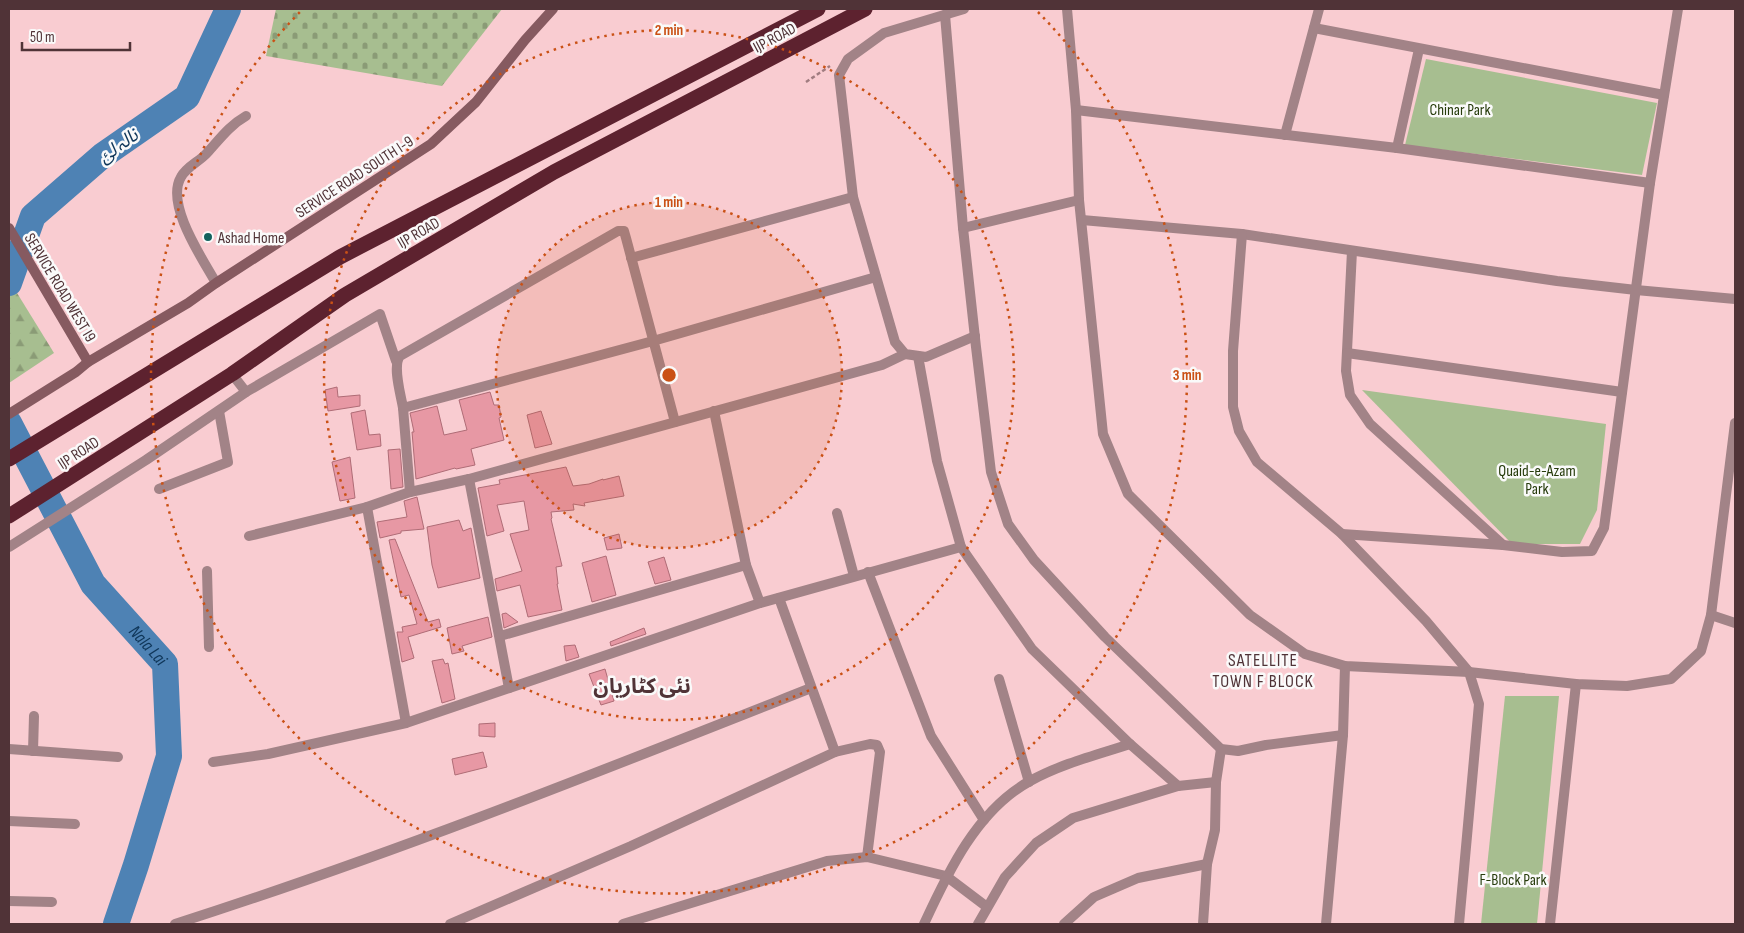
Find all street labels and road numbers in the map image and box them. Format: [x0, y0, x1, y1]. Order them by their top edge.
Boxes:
street label: IJP ROAD [750, 19, 799, 57]
street label: SERVICE ROAD SOUTH I-9 [292, 132, 417, 222]
street label: IJP ROAD [394, 214, 443, 253]
street label: SERVICE ROAD WEST I9 [20, 230, 100, 346]
street label: IJP ROAD [55, 433, 103, 474]

